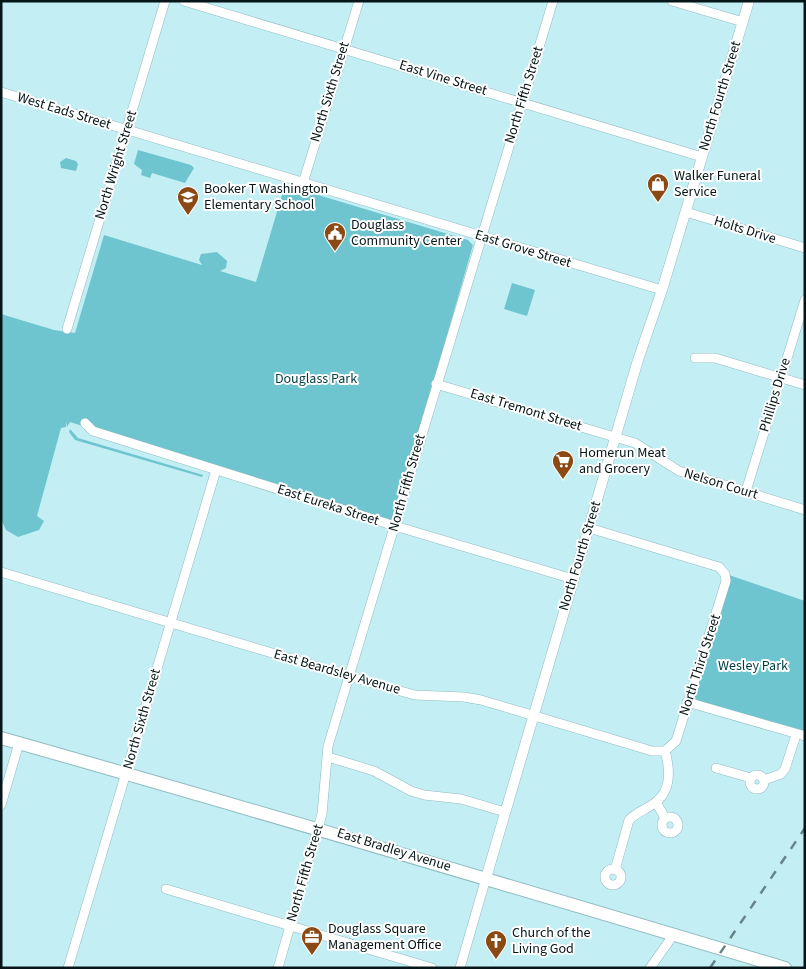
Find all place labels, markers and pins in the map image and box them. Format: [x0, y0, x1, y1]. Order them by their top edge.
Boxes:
place label: Walker Funeral Service [674, 166, 761, 202]
shop icon: Walker Funeral Service [646, 172, 670, 203]
place label: Booker T Washington Elementary School [204, 179, 328, 215]
school or university icon: Booker T Washington Elementary School [176, 185, 200, 216]
place label: Douglass Community Center [351, 215, 462, 251]
public building icon: Douglass Community Center [323, 221, 347, 252]
place label: Homerun Meat and Grocery [579, 443, 666, 479]
supermarket icon: Homerun Meat and Grocery [551, 449, 575, 480]
place label: Douglass Square Management Office [328, 919, 441, 955]
place label: Church of the Living God [512, 923, 591, 959]
office icon: Douglass Square Management Office [300, 925, 324, 956]
church icon: Church of the Living God [484, 929, 508, 960]

